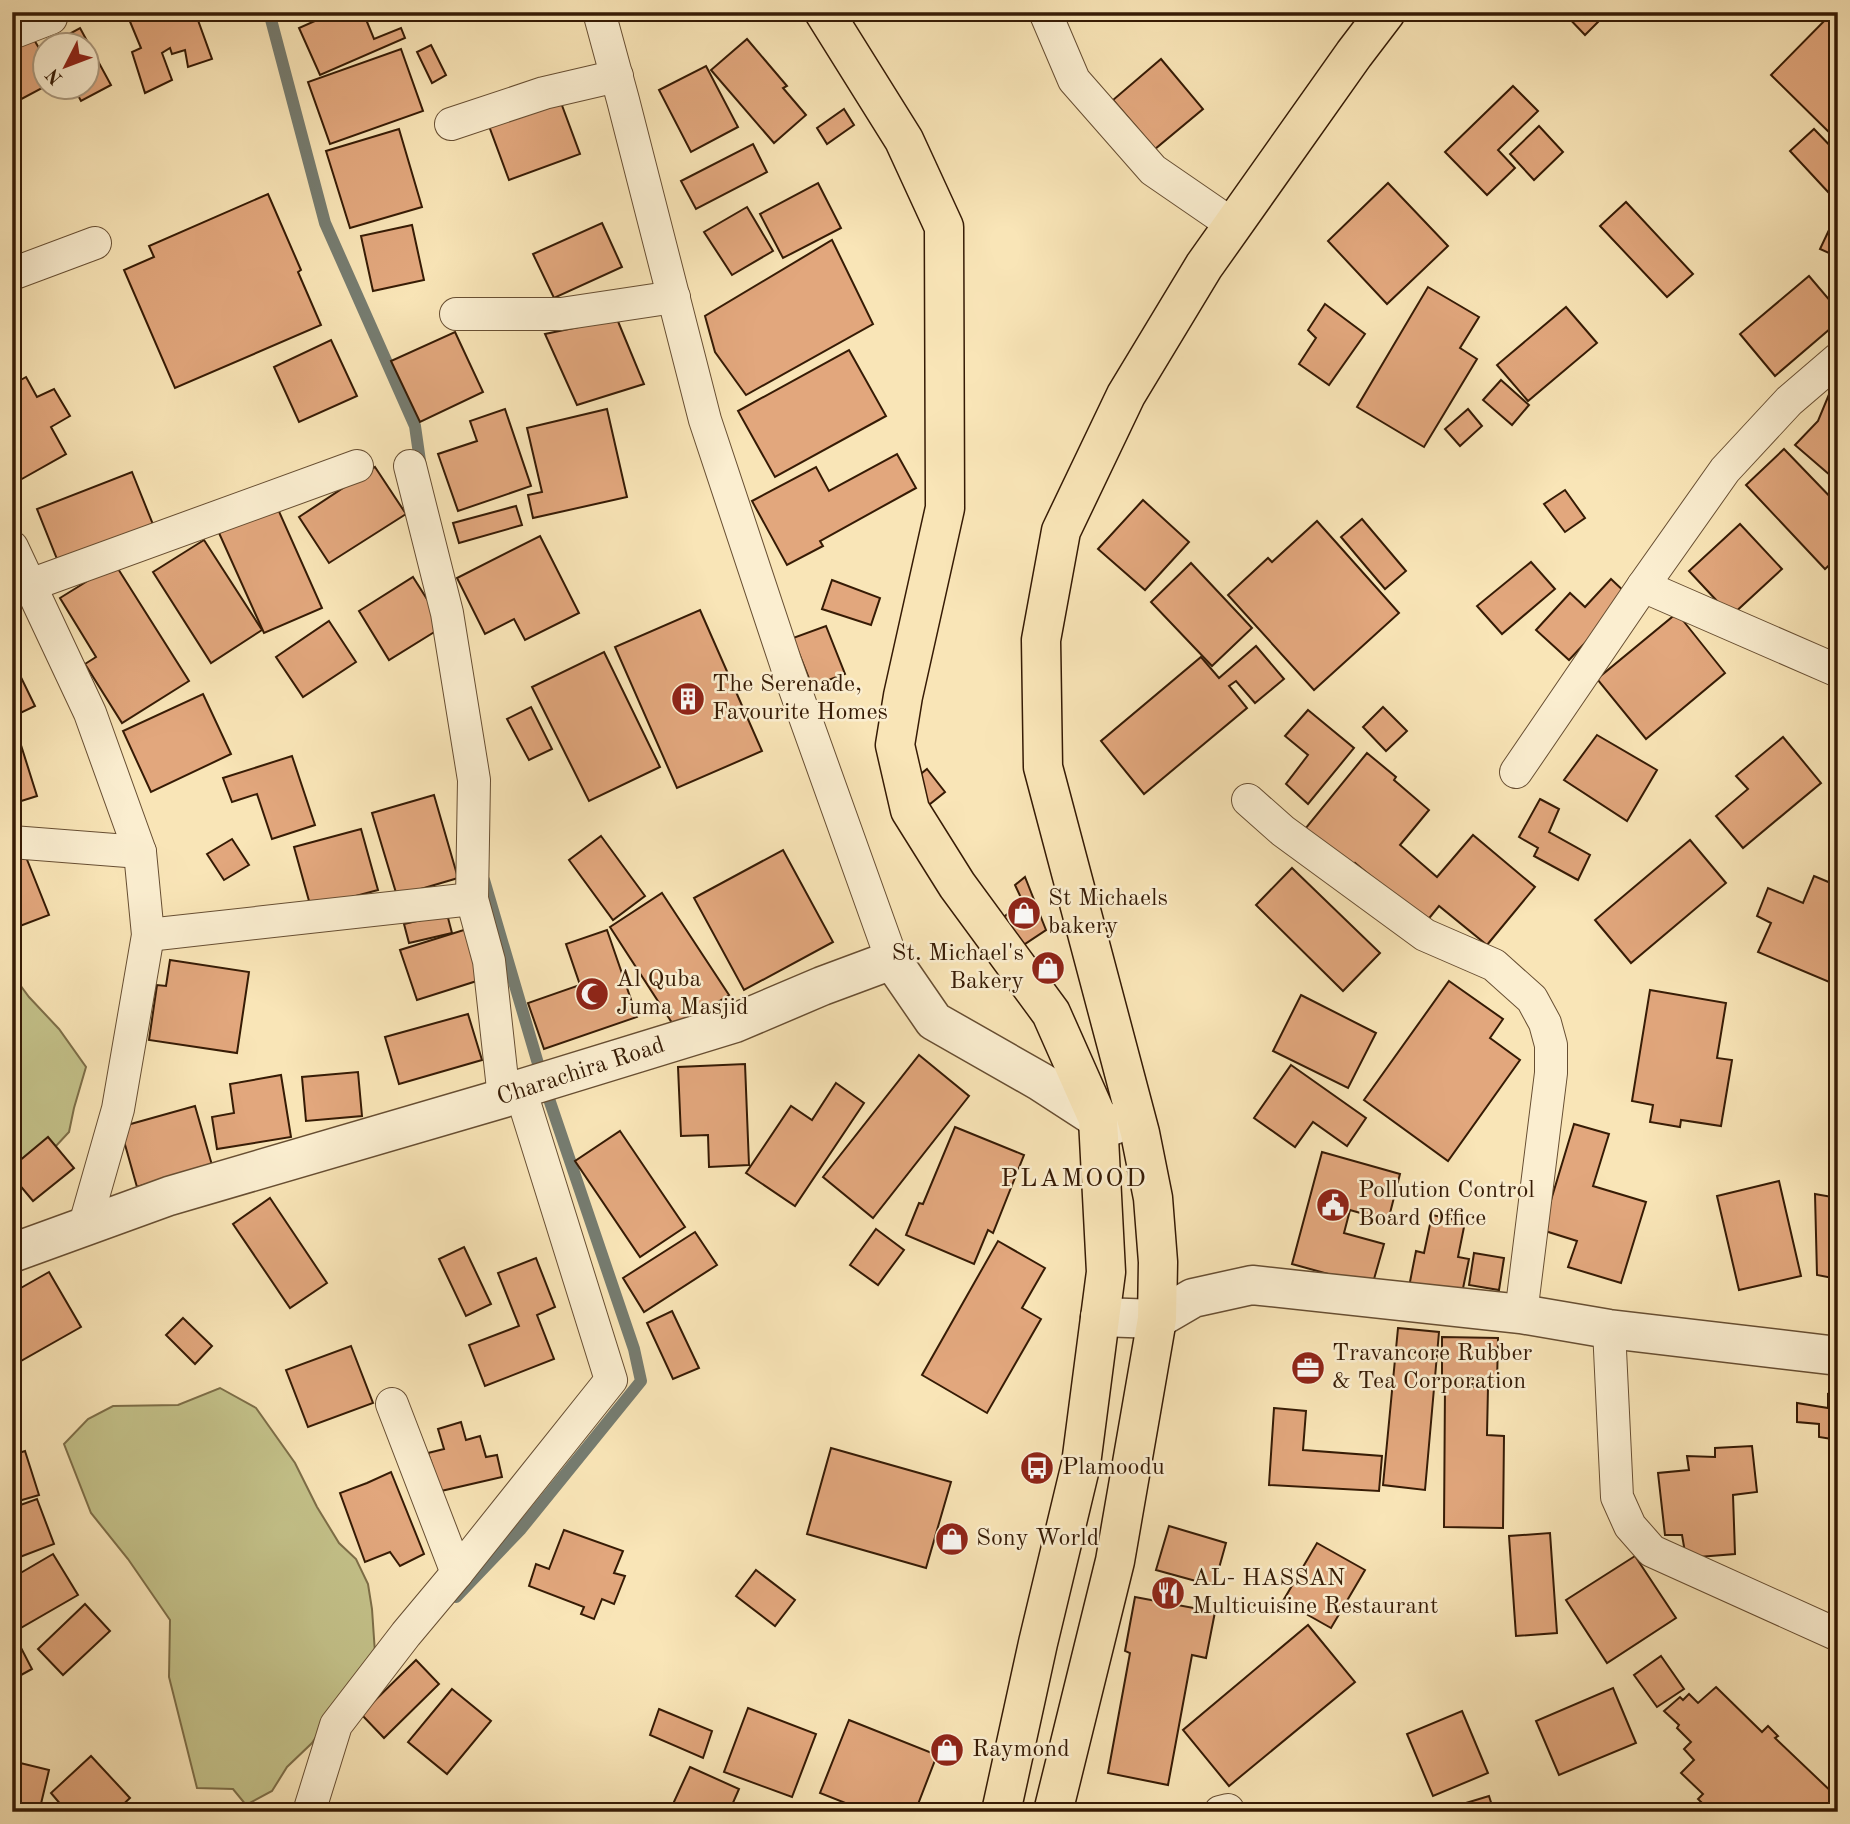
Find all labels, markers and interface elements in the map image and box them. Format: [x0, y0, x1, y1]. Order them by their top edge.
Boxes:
north arrow [32, 32, 102, 102]
text: N [43, 64, 67, 87]
place label: The Serenade, Favourite Homes [712, 673, 888, 725]
building icon: The Serenade, Favourite Homes [669, 680, 707, 718]
place label: St Michaels bakery [1048, 887, 1168, 939]
shop icon: St Michaels bakery [1005, 894, 1043, 932]
place label: St. Michael's Bakery [892, 942, 1024, 994]
shop icon: St. Michael's Bakery [1029, 949, 1067, 987]
place label: Al Quba Juma Masjid [616, 968, 748, 1020]
mosque icon: Al Quba Juma Masjid [573, 975, 611, 1013]
street label: Charachira Road [494, 1034, 668, 1110]
district label: PLAMOOD [1000, 1166, 1148, 1192]
place label: Pollution Control Board Office [1358, 1179, 1535, 1231]
public building icon: Pollution Control Board Office [1314, 1186, 1352, 1224]
place label: Travancore Rubber & Tea Corporation [1332, 1342, 1532, 1394]
office icon: Travancore Rubber & Tea Corporation [1289, 1349, 1327, 1387]
bus stop icon: Plamoodu [1018, 1449, 1056, 1487]
place label: Plamoodu [1062, 1456, 1165, 1480]
shop icon: Sony World [933, 1520, 971, 1558]
place label: Sony World [976, 1527, 1099, 1551]
place label: AL- HASSAN Multicuisine Restaurant [1192, 1567, 1438, 1619]
restaurant icon: AL- HASSAN Multicuisine Restaurant [1149, 1574, 1187, 1612]
shop icon: Raymond [928, 1731, 966, 1769]
place label: Raymond [972, 1738, 1070, 1762]

